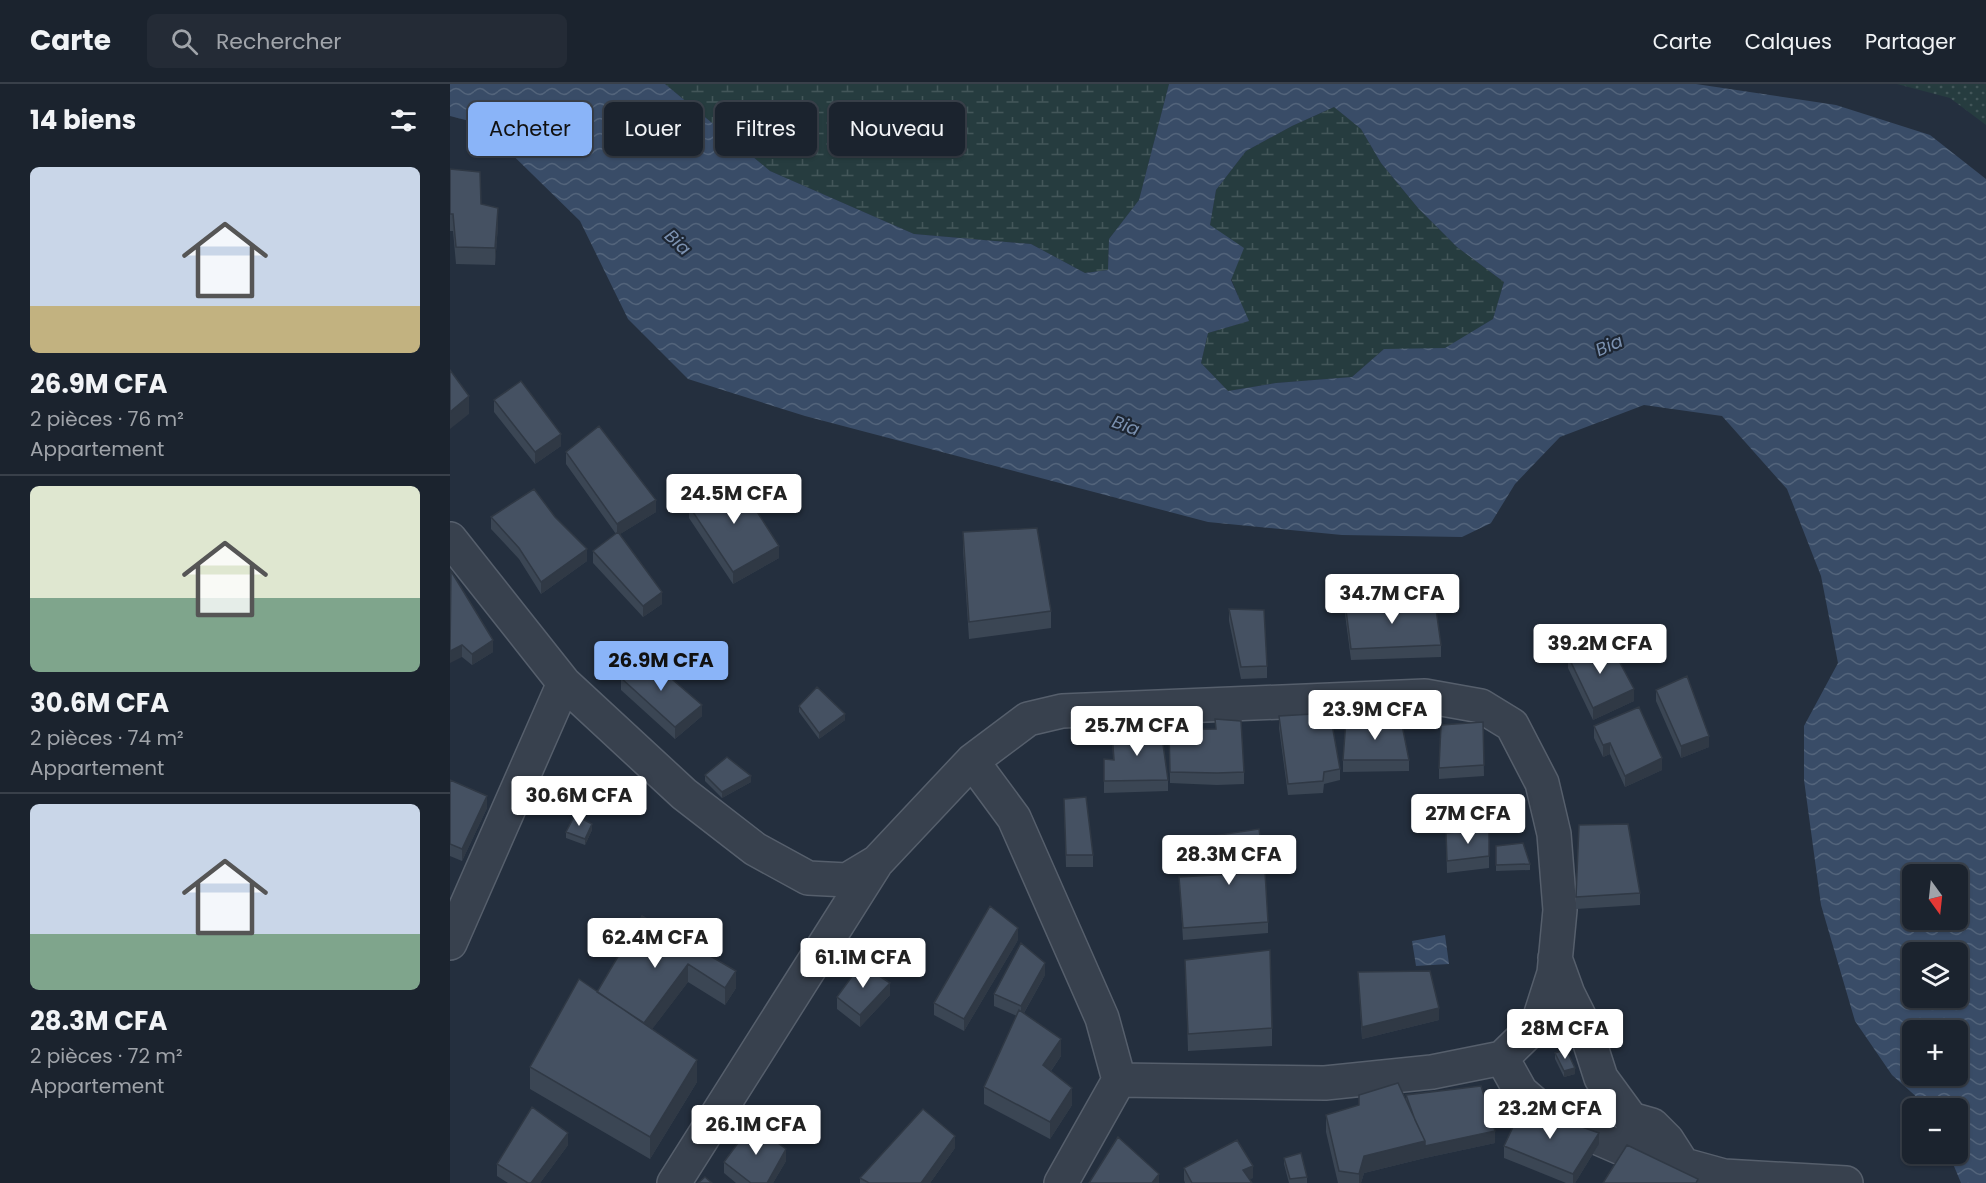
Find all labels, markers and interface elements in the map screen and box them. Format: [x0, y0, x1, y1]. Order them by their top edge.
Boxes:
search box [147, 14, 567, 68]
text: Carte [30, 21, 111, 60]
icon: search [168, 25, 201, 58]
text: Rechercher [216, 26, 342, 57]
text: Carte [1653, 27, 1712, 56]
text: Calques [1745, 27, 1832, 56]
text: Partager [1865, 27, 1956, 56]
text: 14 biens [30, 102, 136, 138]
chip: Acheter [468, 102, 592, 156]
chip: Louer [604, 102, 703, 156]
chip: Filtres [715, 102, 817, 156]
chip: Nouveau [829, 102, 965, 156]
icon: filters [387, 104, 420, 137]
icon: home [171, 206, 279, 314]
water label: Bia [659, 223, 697, 261]
water label: Bia [1591, 328, 1627, 362]
text: 26.9M CFA [30, 366, 167, 402]
text: 2 pièces · 76 m² [30, 405, 184, 433]
water label: Bia [1109, 409, 1143, 441]
text: Appartement [30, 435, 164, 463]
pin: 24.5M CFA [665, 474, 803, 525]
text: 24.5M CFA [680, 479, 788, 507]
icon: home [171, 525, 279, 633]
pin: 34.7M CFA [1323, 574, 1461, 625]
text: 34.7M CFA [1339, 579, 1445, 607]
pin: 39.2M CFA [1531, 624, 1669, 675]
text: 39.2M CFA [1548, 629, 1652, 657]
pin: 26.9M CFA [592, 641, 730, 692]
text: 26.9M CFA [608, 646, 714, 674]
text: 30.6M CFA [30, 685, 169, 721]
pin: 23.9M CFA [1306, 690, 1444, 741]
text: 23.9M CFA [1323, 695, 1427, 723]
pin: 25.7M CFA [1068, 706, 1206, 757]
text: 25.7M CFA [1085, 711, 1189, 739]
text: 2 pièces · 74 m² [30, 724, 184, 752]
text: Appartement [30, 754, 164, 782]
pin: 30.6M CFA [510, 776, 648, 827]
text: 30.6M CFA [525, 781, 633, 809]
pin: 27M CFA [1413, 794, 1523, 845]
text: 27M CFA [1425, 799, 1511, 827]
pin: 28.3M CFA [1160, 835, 1298, 886]
text: 28.3M CFA [1176, 840, 1282, 868]
icon: home [171, 843, 279, 951]
north arrow [1902, 864, 1968, 930]
map controls [1902, 864, 1968, 1164]
pin: 62.4M CFA [586, 918, 724, 969]
text: 62.4M CFA [602, 923, 708, 951]
pin: 61.1M CFA [794, 938, 932, 989]
button: layers [1902, 942, 1968, 1008]
text: 61.1M CFA [815, 943, 911, 971]
text: 28.3M CFA [30, 1003, 167, 1039]
pin: 28M CFA [1510, 1009, 1620, 1060]
text: 28M CFA [1521, 1014, 1609, 1042]
button: + [1902, 1020, 1968, 1086]
text: 2 pièces · 72 m² [30, 1042, 183, 1070]
text: Appartement [30, 1072, 164, 1100]
pin: 23.2M CFA [1481, 1089, 1619, 1140]
text: 23.2M CFA [1498, 1094, 1602, 1122]
button: − [1902, 1098, 1968, 1164]
pin: 26.1M CFA [687, 1105, 825, 1156]
text: 26.1M CFA [706, 1110, 806, 1138]

